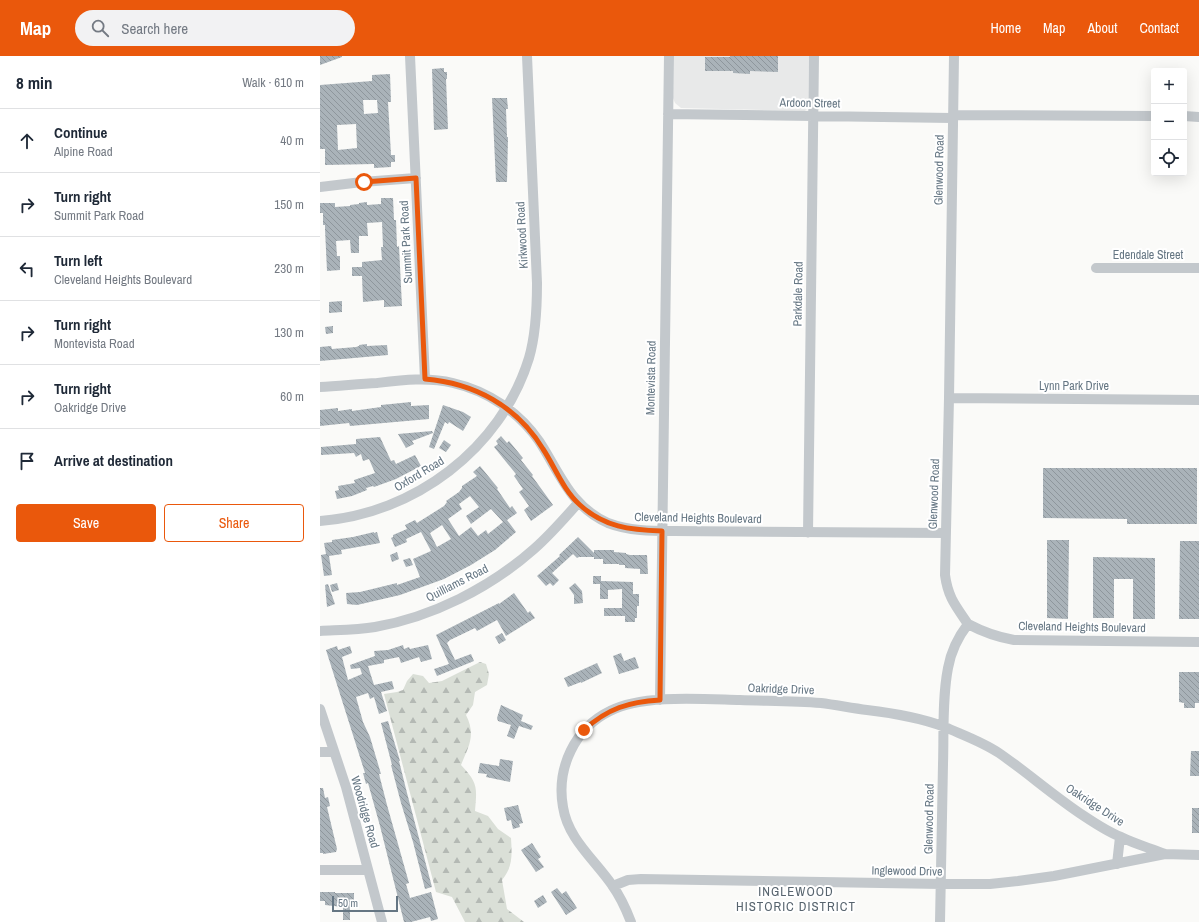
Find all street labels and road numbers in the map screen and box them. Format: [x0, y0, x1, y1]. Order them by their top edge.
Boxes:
street label: Ardoon Street [778, 94, 841, 112]
street label: Glenwood Road [930, 135, 948, 205]
street label: Summit Park Road [396, 200, 416, 284]
street label: Kirkwood Road [512, 201, 532, 269]
street label: Edendale Street [1113, 247, 1184, 263]
street label: Parkdale Road [789, 261, 807, 327]
street label: Montevista Road [642, 341, 660, 415]
street label: Lynn Park Drive [1039, 378, 1109, 394]
street label: Oxford Road [391, 453, 447, 495]
street label: Glenwood Road [925, 458, 943, 530]
street label: Cleveland Heights Boulevard [634, 509, 762, 527]
street label: Quilliams Road [423, 560, 491, 606]
street label: Cleveland Heights Boulevard [1018, 618, 1146, 636]
street label: Oakridge Drive [747, 680, 815, 698]
street label: Woodridge Road [347, 774, 383, 850]
street label: Oakridge Drive [1063, 780, 1127, 830]
street label: Glenwood Road [920, 784, 938, 854]
street label: Inglewood Drive [871, 862, 943, 880]

